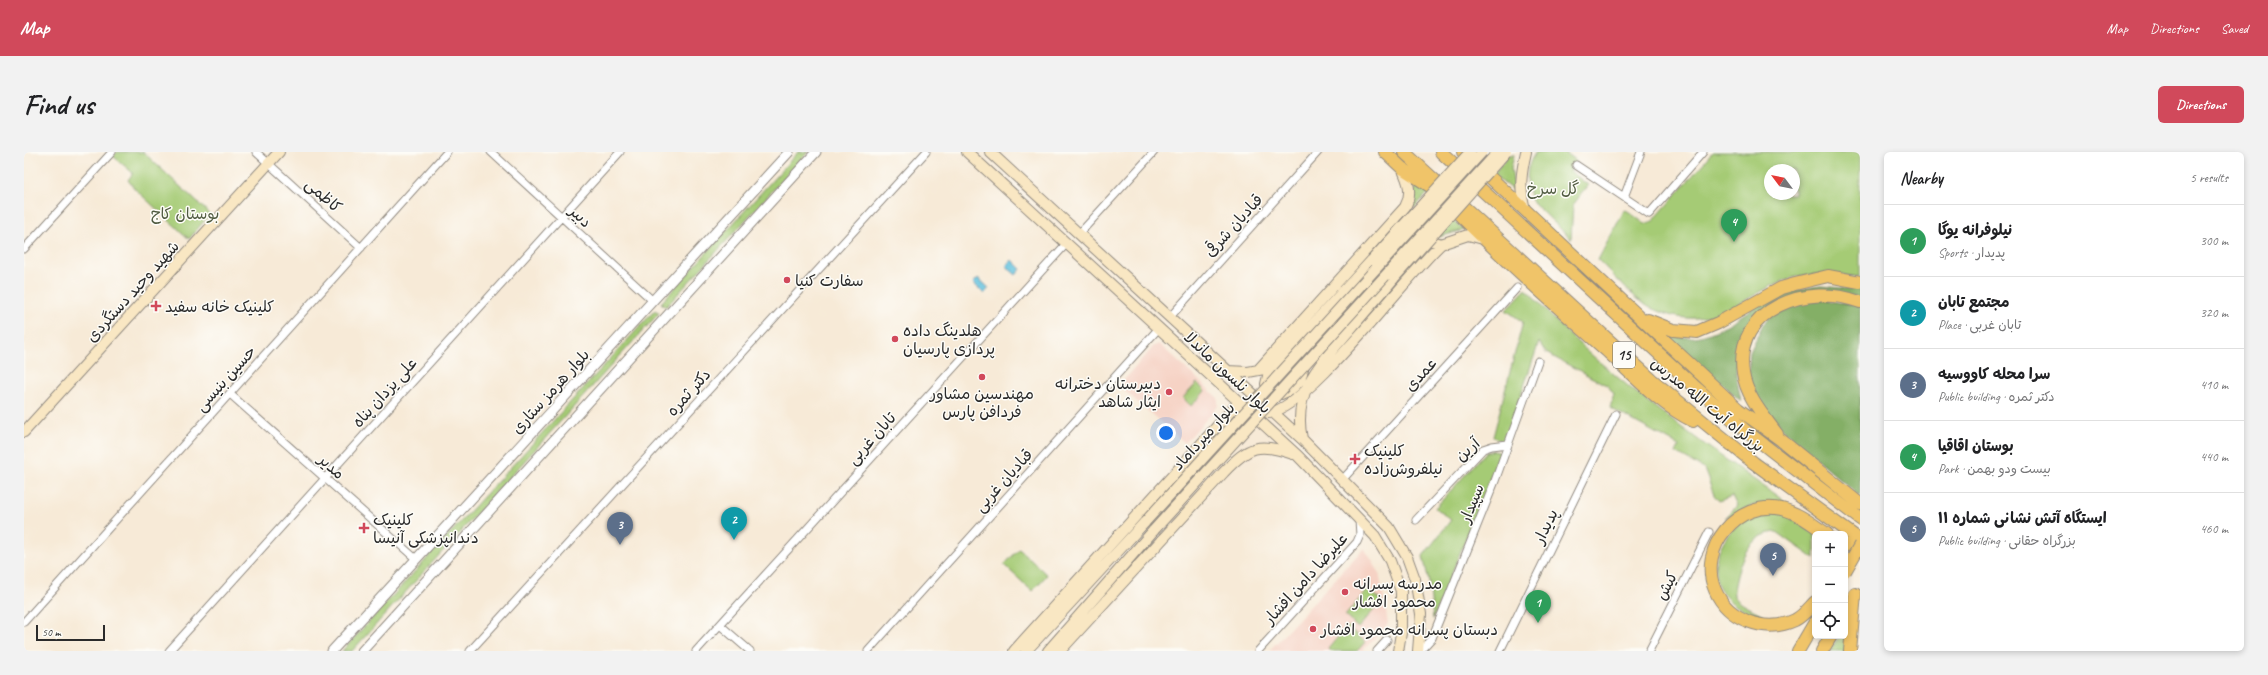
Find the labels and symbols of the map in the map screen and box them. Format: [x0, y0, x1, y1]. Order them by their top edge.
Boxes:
north arrow [1764, 164, 1800, 200]
street label: کاظمی [301, 174, 346, 217]
park label: گل سرخ [1527, 179, 1579, 199]
street label: قبادیان شرقی [1199, 189, 1267, 261]
street label: دبیر [563, 200, 596, 232]
park label: بوستان کاج [151, 204, 219, 224]
pin: 4 [1721, 209, 1747, 242]
street label: شهید وحید دستگردی [82, 237, 184, 347]
place label: سفارت کنیا [795, 271, 864, 291]
marker: سفارت کنیا [782, 275, 792, 285]
place label: کلینیک خانه سفید [165, 297, 275, 317]
marker: کلینیک خانه سفید [150, 300, 162, 312]
place label: هلدینگ داده پردازی پارسیان [903, 321, 995, 359]
street label: بلوار نلسون ماندلا [1180, 327, 1275, 418]
marker: هلدینگ داده پردازی پارسیان [890, 334, 900, 344]
street label: حسین بنیسی [191, 341, 261, 416]
road number: 15 [1613, 342, 1635, 368]
street label: بلوار هرمز ستاری [507, 345, 594, 438]
street label: علی یزدان پناه [348, 353, 422, 432]
street label: بزرگراه آیت الله مدرس [1647, 353, 1768, 457]
street label: عمدی [1400, 354, 1441, 396]
street label: دکتر ثمره [662, 365, 715, 420]
marker: مهندسین مشاور فردافن پارس [977, 372, 987, 382]
place label: دبیرستان دخترانه ایثار شاهد [1055, 374, 1161, 412]
place label: مهندسین مشاور فردافن پارس [928, 384, 1034, 422]
marker: دبیرستان دخترانه ایثار شاهد [1164, 387, 1174, 397]
street label: بلوار میرداماد [1168, 398, 1240, 475]
street label: تابان غربی [843, 408, 901, 469]
your location [1156, 423, 1176, 443]
street label: آرین [1451, 433, 1485, 466]
place label: کلینیک نیلفروش‌زاده [1364, 441, 1443, 479]
street label: قبادیان غربی [970, 445, 1037, 516]
street label: مدیر [312, 448, 349, 484]
marker: کلینیک نیلفروش‌زاده [1349, 453, 1361, 465]
street label: سپیدار [1454, 481, 1489, 528]
street label: پدیدار [1528, 506, 1563, 549]
pin: 2 [721, 507, 747, 540]
place label: کلینیک دندانپزشکی آنیسا [373, 510, 479, 548]
pin: 3 [607, 512, 633, 545]
marker: کلینیک دندانپزشکی آنیسا [358, 522, 370, 534]
street label: علیرضا دامن افشار [1258, 529, 1352, 630]
pin: 5 [1760, 543, 1786, 576]
street label: کیش [1651, 567, 1683, 603]
place label: مدرسه پسرانه محمود افشار [1351, 574, 1442, 612]
marker: مدرسه پسرانه محمود افشار [1340, 587, 1350, 597]
pin: 1 [1525, 590, 1551, 623]
place label: دبستان پسرانه محمود افشار [1319, 620, 1498, 640]
scale bar [36, 623, 105, 642]
marker: دبستان پسرانه محمود افشار [1308, 624, 1318, 634]

